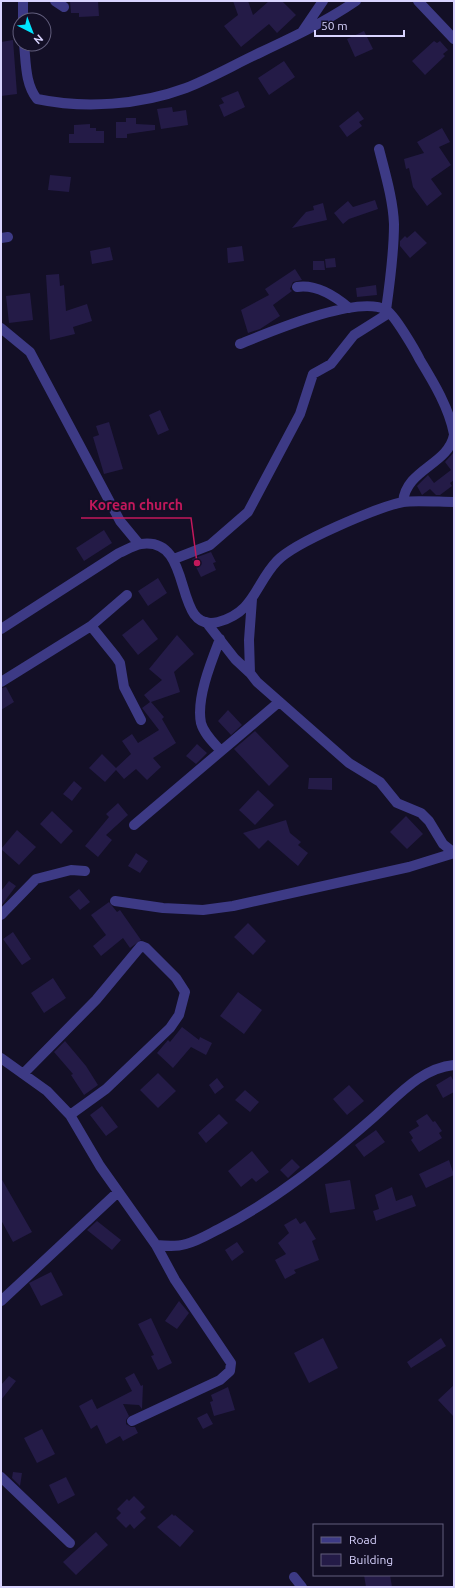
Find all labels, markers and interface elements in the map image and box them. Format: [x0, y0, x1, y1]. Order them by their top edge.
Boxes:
north arrow [12, 12, 52, 52]
scale bar [315, 12, 404, 38]
text: 50 m [321, 19, 348, 32]
text: N [32, 32, 46, 47]
callout: Korean church [81, 492, 191, 518]
text: Korean church [89, 497, 183, 513]
legend [313, 1524, 443, 1576]
text: Road [349, 1533, 377, 1546]
text: Building [349, 1553, 393, 1566]

